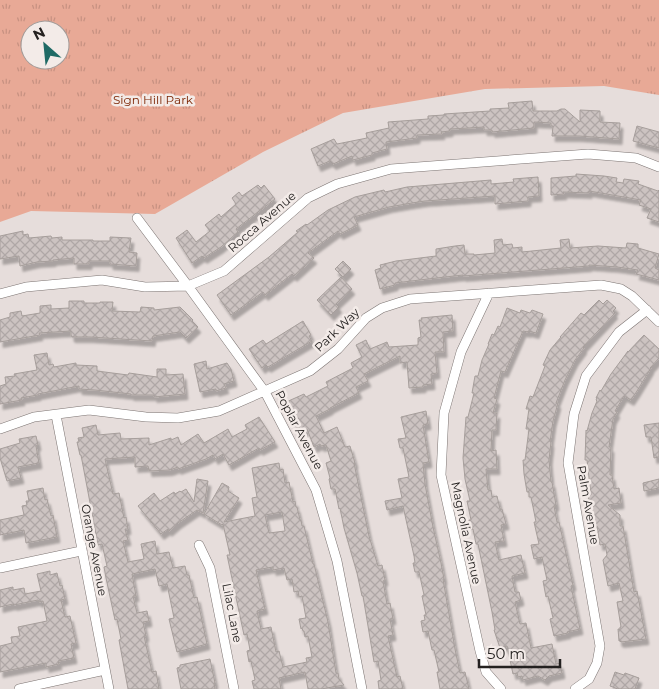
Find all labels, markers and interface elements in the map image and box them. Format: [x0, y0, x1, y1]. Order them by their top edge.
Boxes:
north arrow [20, 20, 70, 70]
text: N [30, 23, 48, 44]
park label: Sign Hill Park [113, 92, 194, 107]
street label: Rocca Avenue [225, 188, 299, 255]
street label: Park Way [311, 304, 363, 355]
street label: Poplar Avenue [272, 388, 327, 472]
street label: Palm Avenue [574, 464, 603, 546]
street label: Magnolia Avenue [448, 480, 485, 586]
street label: Orange Avenue [78, 503, 111, 597]
street label: Lilac Lane [219, 582, 246, 644]
scale bar [479, 636, 560, 668]
text: 50 m [487, 644, 525, 663]

